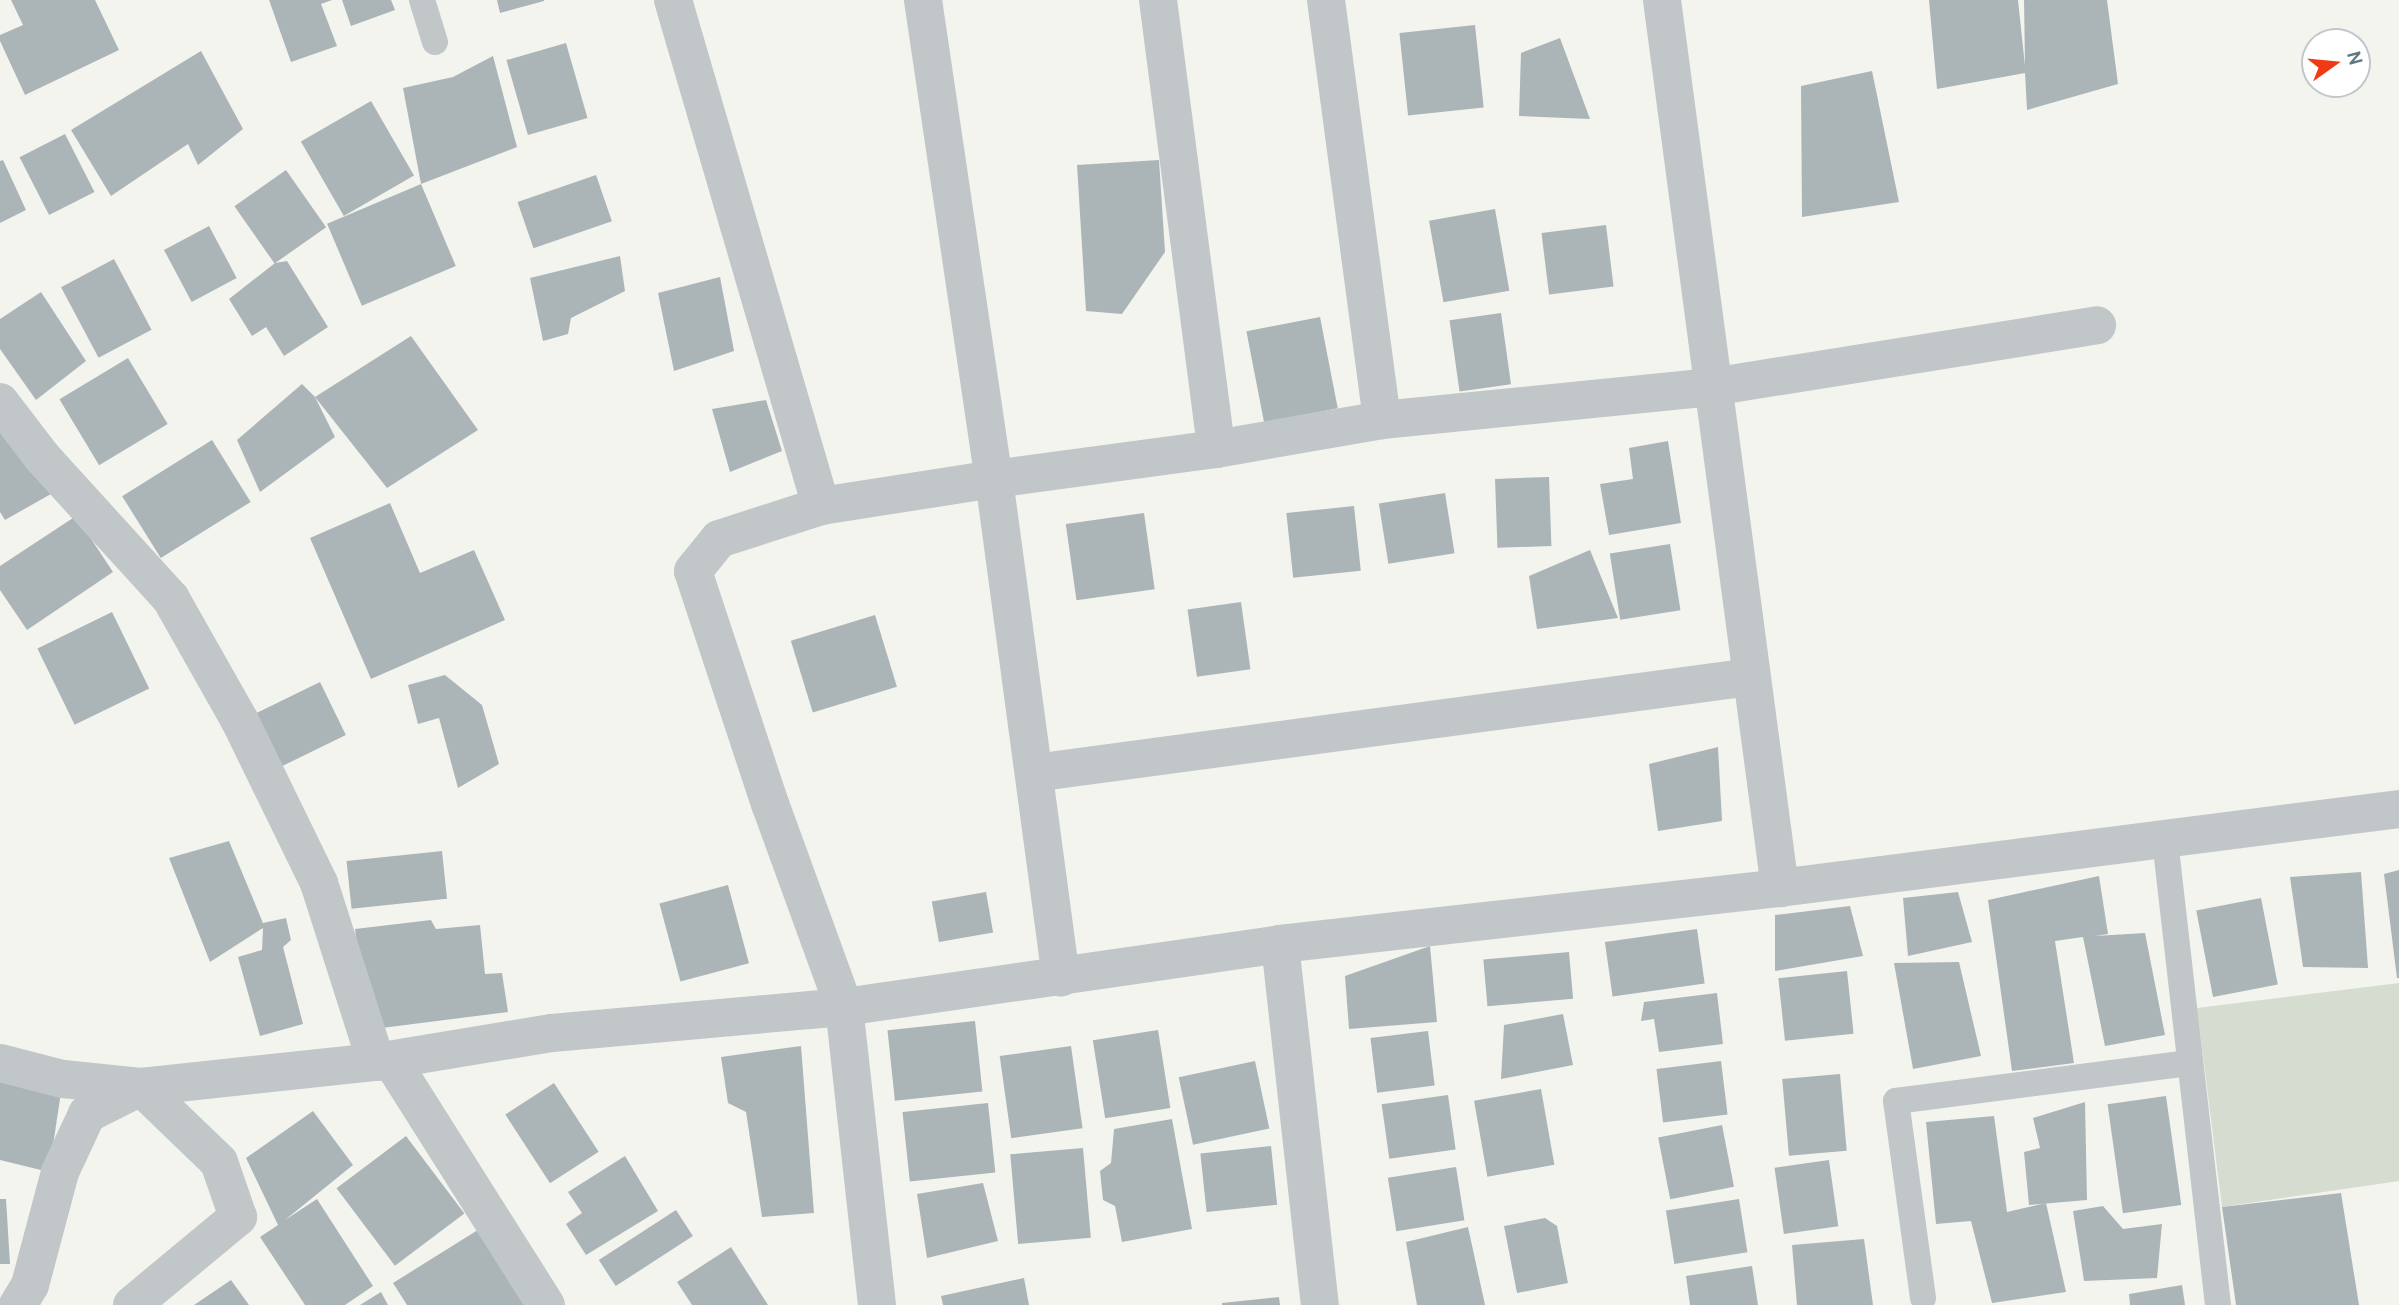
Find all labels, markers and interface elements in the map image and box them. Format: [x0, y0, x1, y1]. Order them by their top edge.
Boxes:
north arrow [2301, 28, 2371, 98]
text: N [2342, 48, 2368, 67]

